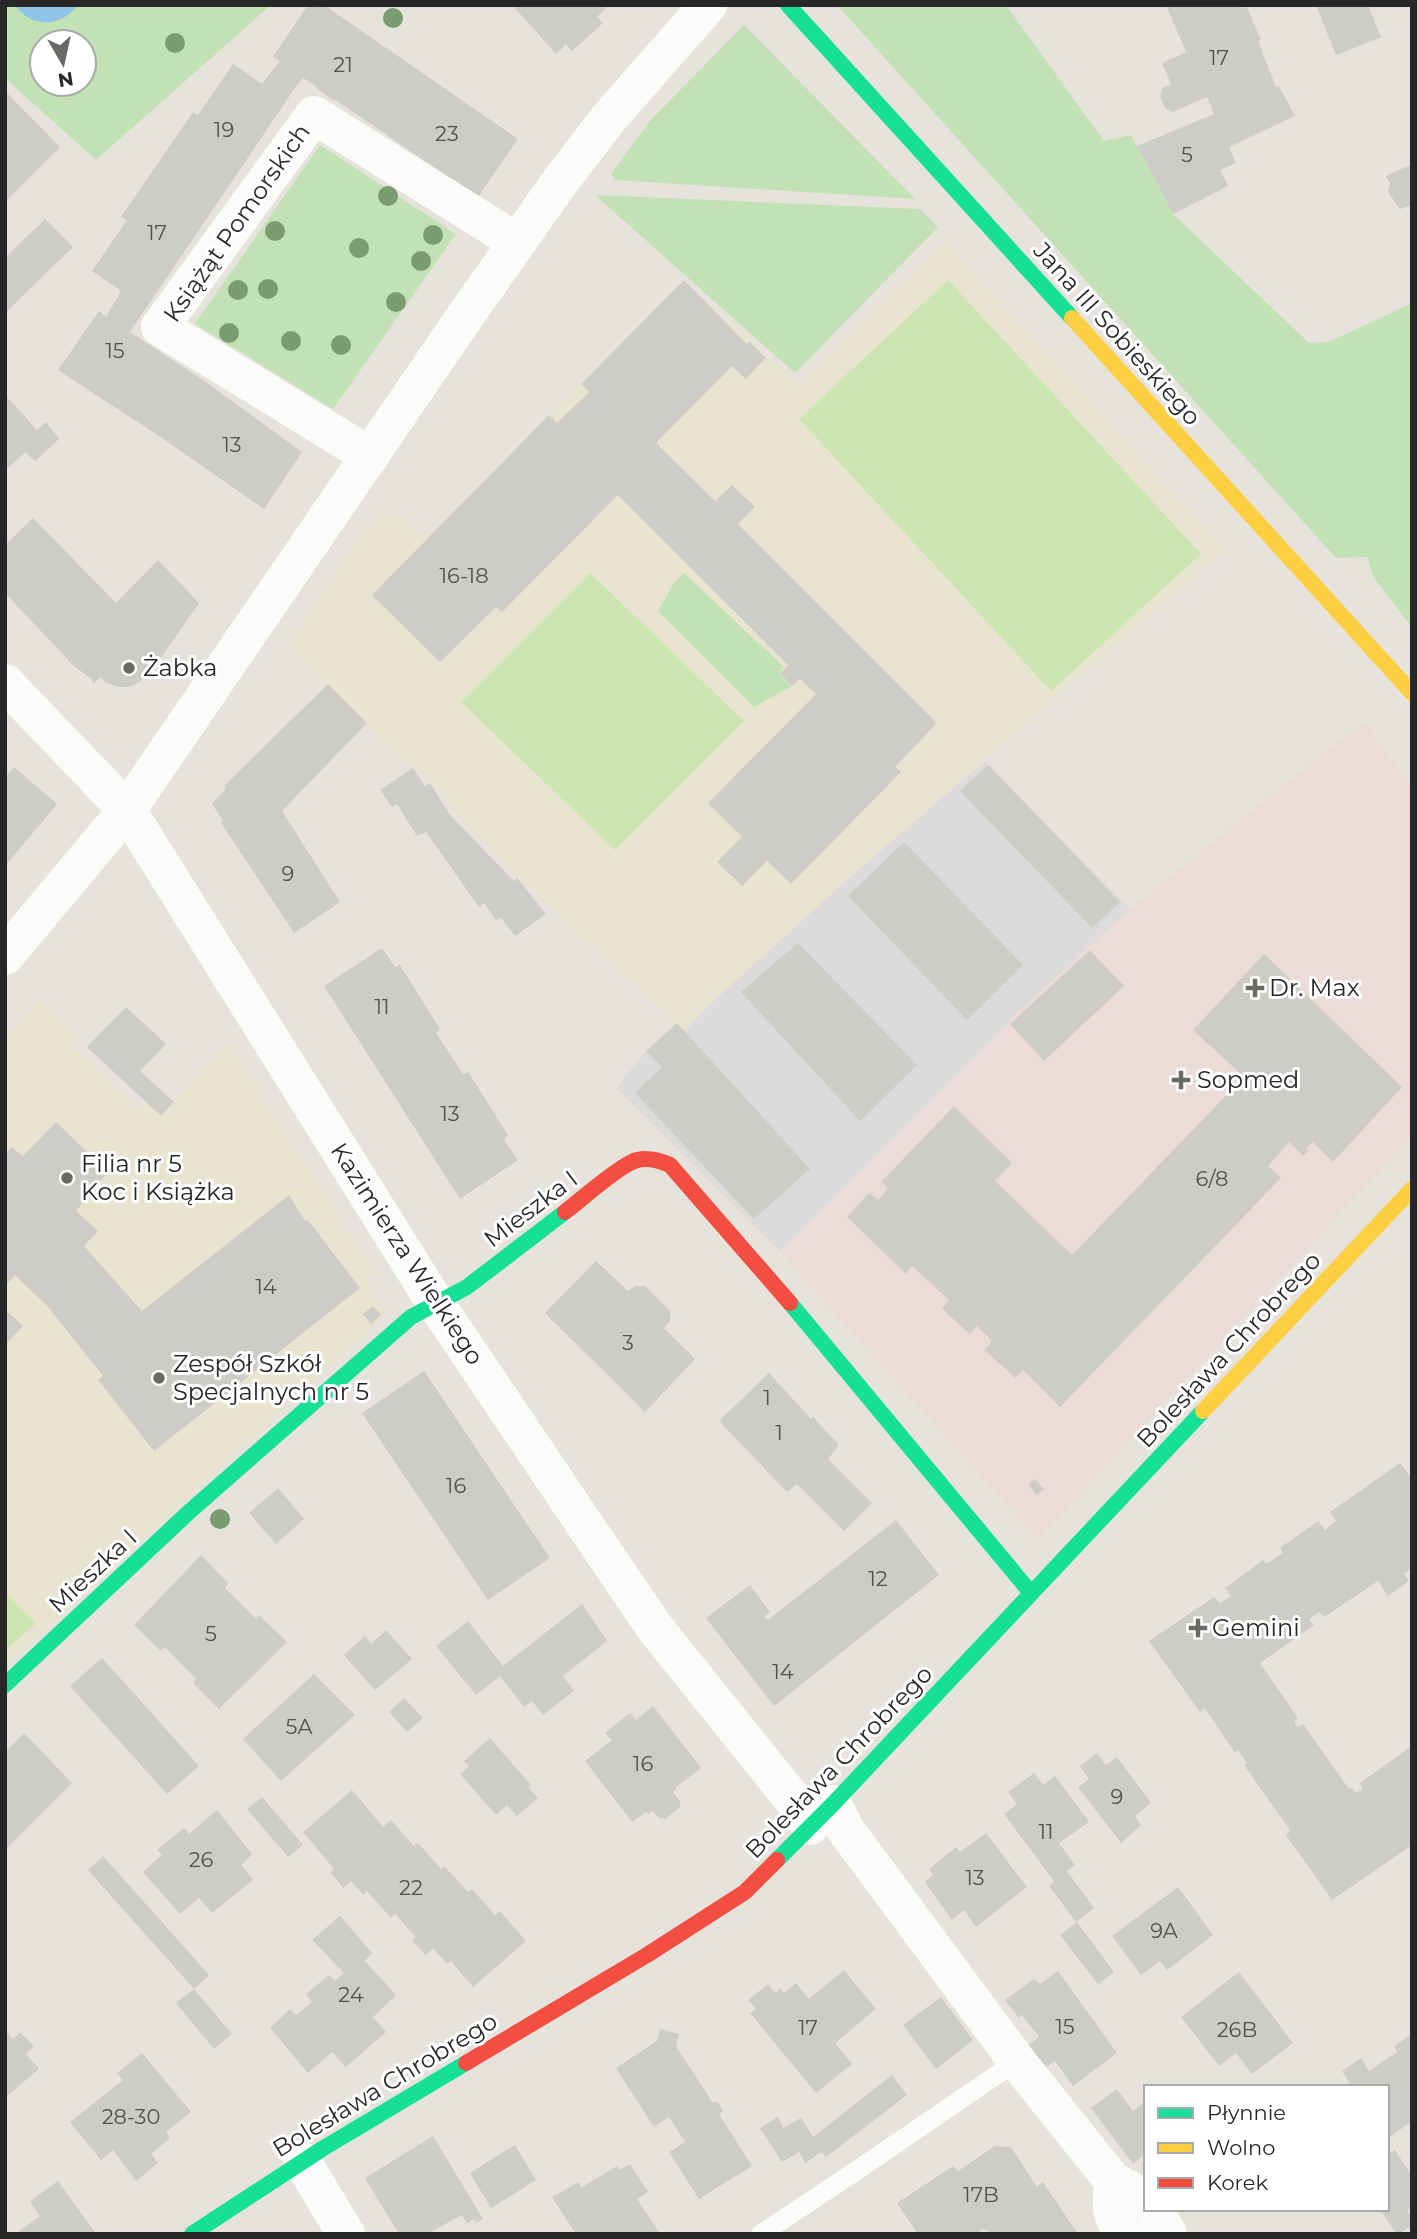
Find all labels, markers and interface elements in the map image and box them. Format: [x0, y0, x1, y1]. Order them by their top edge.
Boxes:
north arrow [28, 28, 98, 98]
house number: 17 [1209, 45, 1229, 70]
house number: 21 [333, 52, 353, 77]
text: N [56, 67, 75, 92]
house number: 19 [214, 117, 234, 142]
street label: Książąt Pomorskich [157, 118, 316, 328]
house number: 23 [435, 121, 459, 146]
house number: 5 [1181, 142, 1193, 167]
house number: 17 [147, 220, 167, 245]
street label: Jana III Sobieskiego [1027, 235, 1207, 431]
house number: 15 [105, 338, 125, 363]
house number: 13 [222, 432, 242, 457]
house number: 16-18 [439, 563, 489, 588]
place label: Żabka [143, 653, 217, 682]
marker: Żabka [121, 660, 137, 676]
house number: 9 [282, 861, 294, 886]
place label: Dr. Max [1269, 973, 1360, 1002]
marker: Dr. Max [1247, 980, 1263, 996]
house number: 11 [374, 994, 390, 1019]
place label: Sopmed [1197, 1065, 1299, 1094]
marker: Sopmed [1171, 1070, 1191, 1090]
house number: 13 [440, 1101, 460, 1126]
street label: Kazimierza Wielkiego [325, 1137, 490, 1370]
place label: Filia nr 5 Koc i Książka [81, 1149, 235, 1206]
street label: Mieszka I [478, 1164, 583, 1253]
house number: 6/8 [1196, 1166, 1228, 1191]
marker: Filia nr 5 Koc i Książka [59, 1170, 75, 1186]
street label: Bolesława Chrobrego [1130, 1246, 1327, 1453]
house number: 14 [255, 1274, 277, 1299]
house number: 3 [622, 1330, 634, 1355]
place label: Zespół Szkół Specjalnych nr 5 [173, 1349, 369, 1406]
marker: Zespół Szkół Specjalnych nr 5 [151, 1370, 167, 1386]
house number: 1 [763, 1385, 771, 1410]
house number: 1 [775, 1420, 783, 1445]
house number: 16 [446, 1473, 466, 1498]
street label: Mieszka I [43, 1523, 143, 1619]
house number: 12 [868, 1566, 888, 1591]
place label: Gemini [1212, 1613, 1300, 1642]
marker: Gemini [1190, 1620, 1206, 1636]
house number: 5 [205, 1621, 217, 1646]
street label: Bolesława Chrobrego [739, 1659, 938, 1864]
house number: 14 [772, 1659, 794, 1684]
house number: 5A [286, 1714, 313, 1739]
house number: 16 [633, 1751, 653, 1776]
house number: 9 [1111, 1784, 1123, 1809]
house number: 11 [1038, 1819, 1054, 1844]
house number: 26 [189, 1847, 214, 1872]
house number: 13 [965, 1865, 985, 1890]
house number: 22 [399, 1875, 423, 1900]
house number: 9A [1150, 1918, 1179, 1943]
house number: 24 [338, 1982, 364, 2007]
street label: Bolesława Chrobrego [267, 2006, 502, 2163]
house number: 15 [1055, 2014, 1075, 2039]
house number: 17 [798, 2015, 818, 2040]
house number: 26B [1217, 2017, 1257, 2042]
legend [1144, 2085, 1389, 2211]
text: Płynnie [1207, 2100, 1286, 2125]
house number: 28-30 [102, 2104, 160, 2129]
text: Wolno [1207, 2135, 1275, 2160]
text: Korek [1207, 2170, 1268, 2195]
house number: 17B [963, 2182, 999, 2207]

